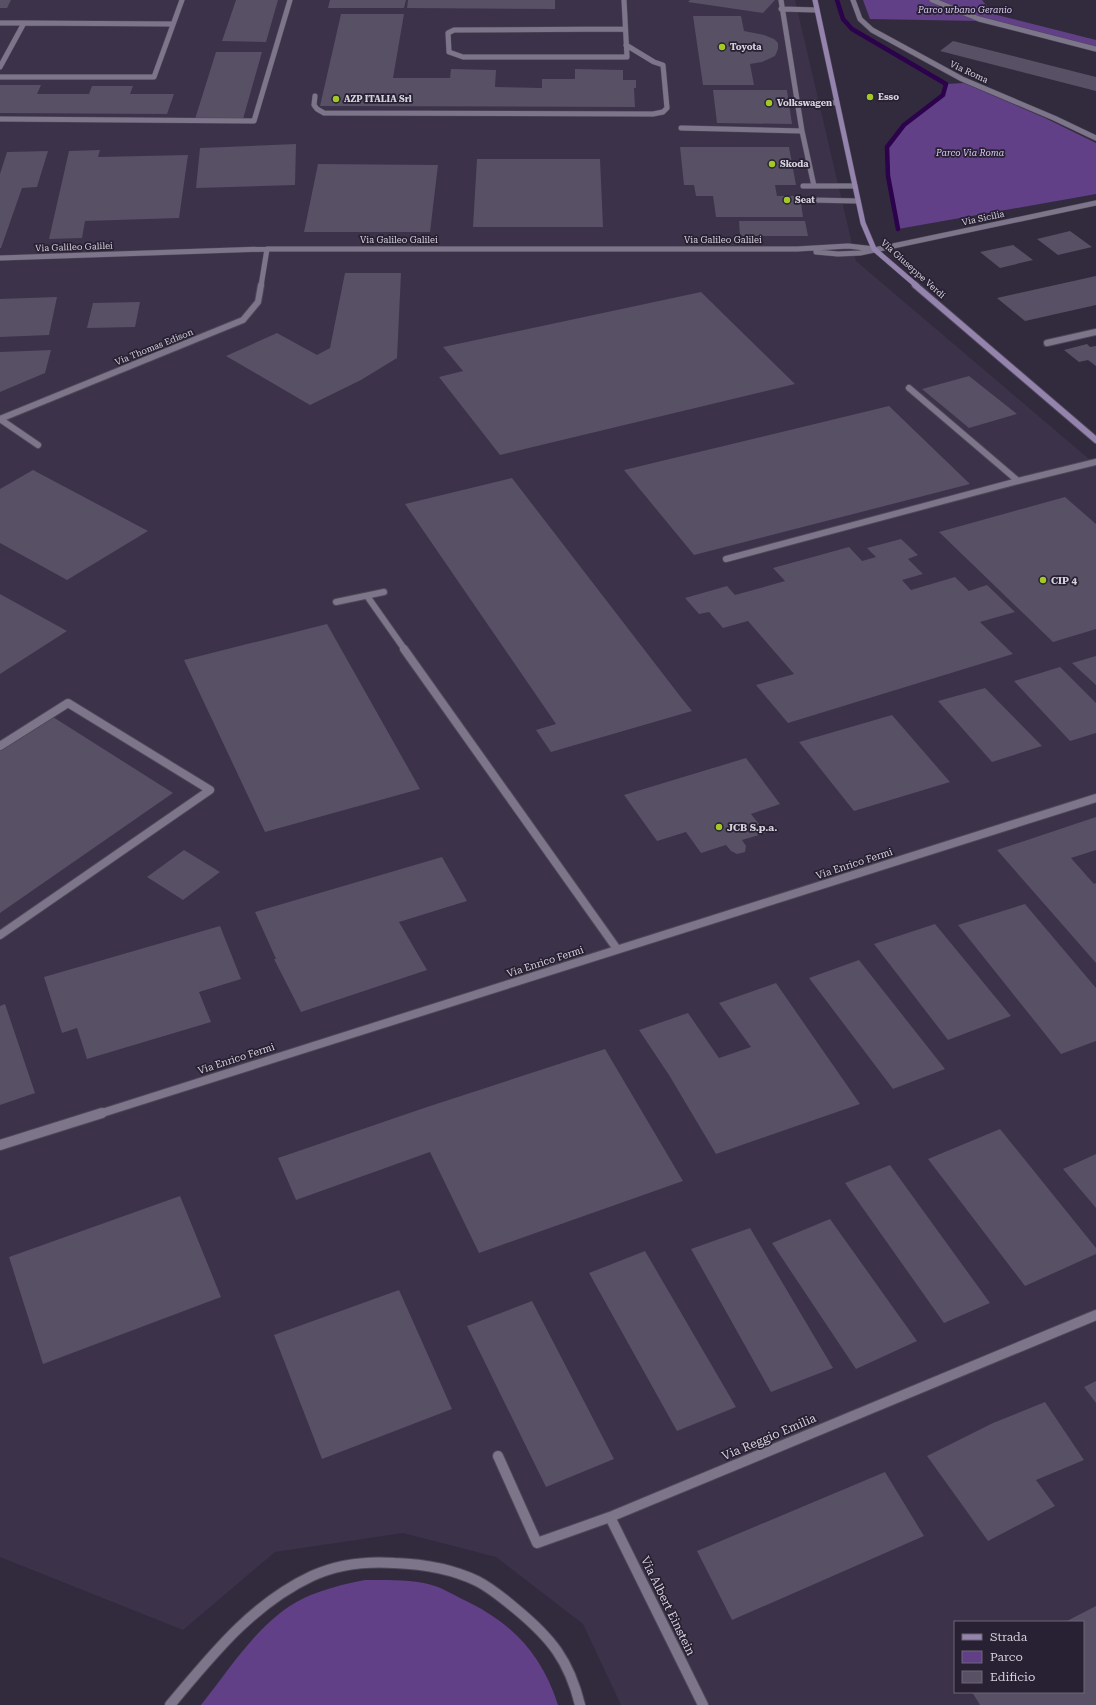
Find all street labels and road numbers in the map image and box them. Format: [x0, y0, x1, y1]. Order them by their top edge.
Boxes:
street label: Via Roma [948, 59, 990, 85]
street label: Via Sicilia [961, 209, 1005, 227]
street label: Via Galileo Galilei [360, 235, 438, 245]
street label: Via Galileo Galilei [684, 235, 762, 245]
street label: Via Giuseppe Verdi [879, 238, 947, 301]
street label: Via Galileo Galilei [35, 241, 113, 253]
street label: Via Thomas Edison [113, 327, 195, 367]
street label: Via Enrico Fermi [814, 846, 894, 881]
street label: Via Enrico Fermi [505, 944, 585, 979]
street label: Via Enrico Fermi [196, 1041, 276, 1076]
street label: Via Reggio Emilia [720, 1411, 819, 1463]
street label: Via Albert Einstein [638, 1554, 698, 1658]

